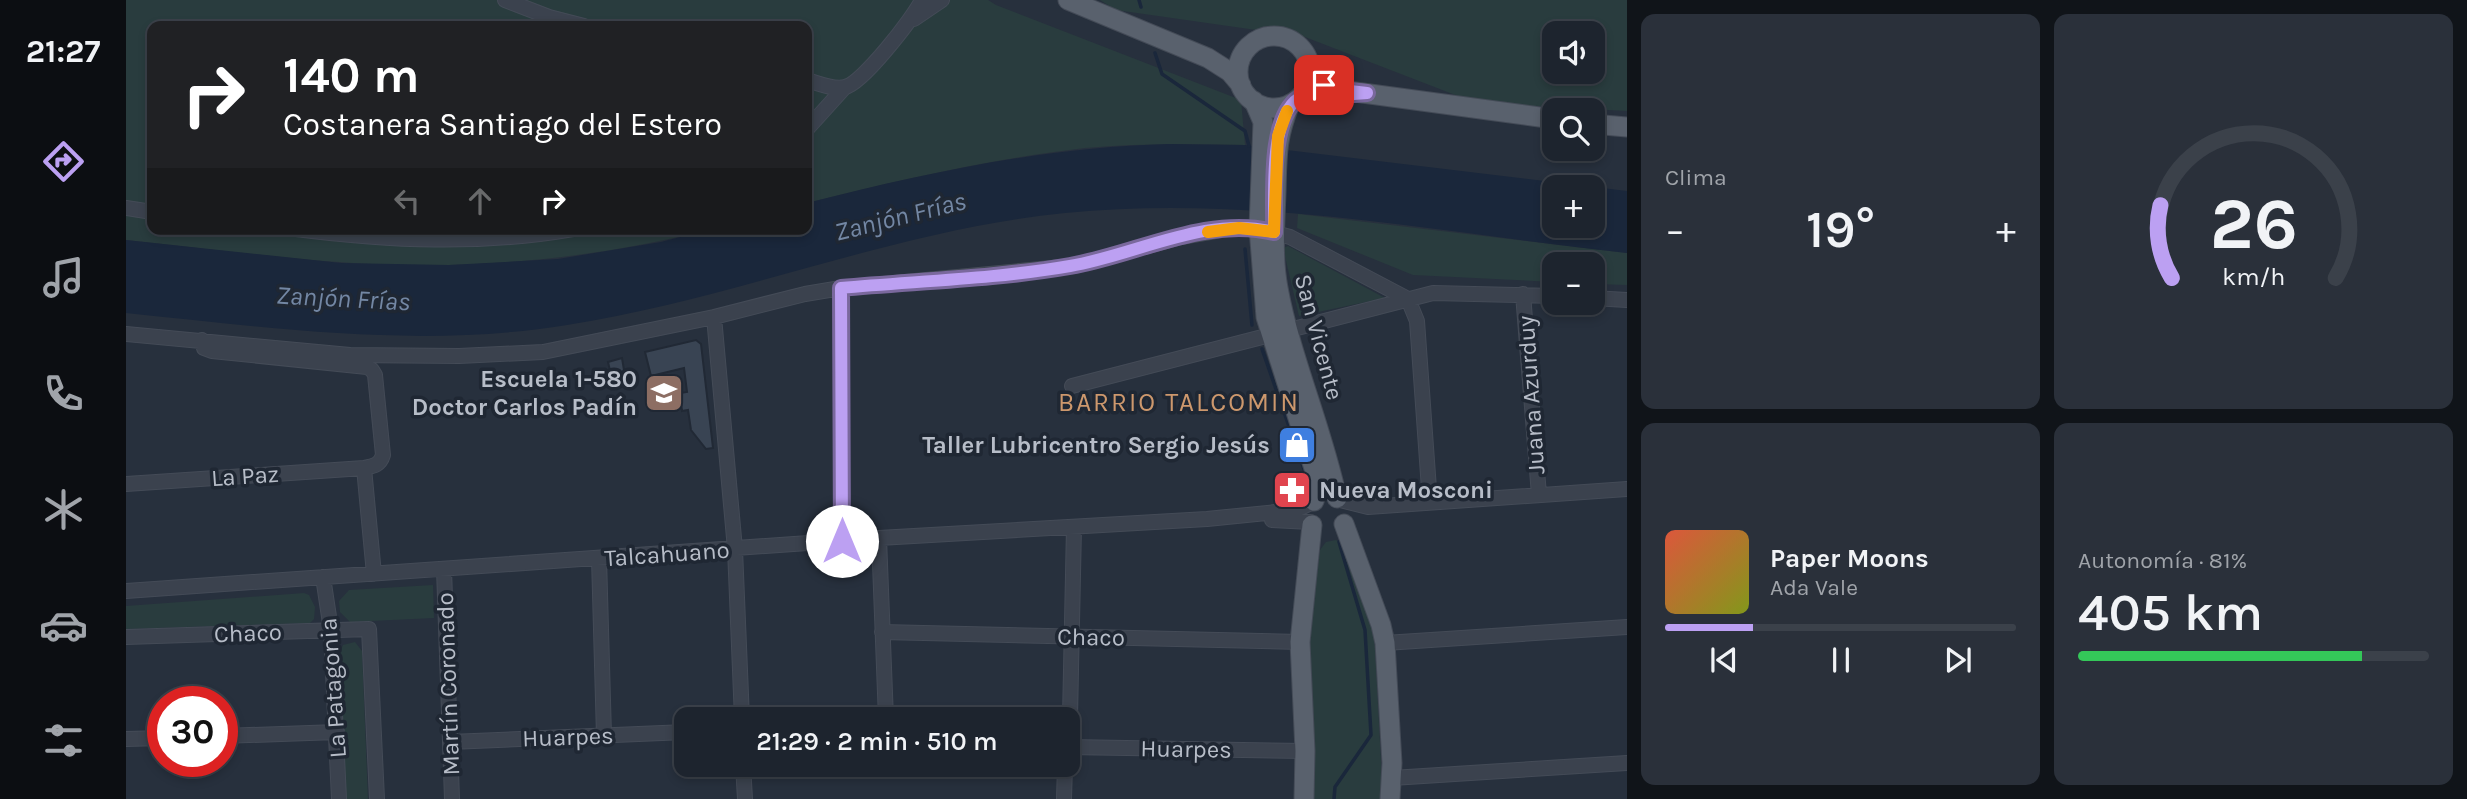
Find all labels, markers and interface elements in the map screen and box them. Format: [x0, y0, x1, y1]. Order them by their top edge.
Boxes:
map controls [1542, 21, 1605, 315]
button: sound [1542, 21, 1605, 84]
text: 21:27 [26, 33, 100, 70]
text: 140 m [283, 47, 420, 104]
icon: right [168, 49, 259, 140]
pin [1294, 55, 1354, 115]
icon: arrive [1305, 66, 1343, 104]
button: search [1542, 98, 1605, 161]
text: Costanera Santiago del Estero [283, 106, 722, 143]
icon: directions [39, 137, 88, 186]
text: Clima [1665, 164, 1727, 191]
button: + [1542, 175, 1605, 238]
text: 26 [2209, 181, 2298, 266]
icon: left [388, 182, 426, 220]
icon: ahead [461, 182, 499, 220]
icon: right [534, 182, 572, 220]
water label: Zanjón Frías [831, 185, 969, 248]
text: 19° [1806, 199, 1875, 260]
text: − [1665, 208, 1685, 253]
text: + [1996, 208, 2016, 253]
button: − [1542, 252, 1605, 315]
icon: music [39, 253, 88, 302]
text: km/h [2222, 261, 2285, 290]
street label: San Vicente [1289, 271, 1349, 403]
water label: Zanjón Frías [275, 280, 411, 317]
street label: Juana Azurduy [1511, 315, 1551, 475]
place label: Escuela 1-580 Doctor Carlos Padín [412, 365, 637, 421]
icon: phone [39, 369, 88, 418]
school or university icon: Escuela 1-580 Doctor Carlos Padín [643, 372, 685, 414]
district label: BARRIO TALCOMIN [1058, 387, 1300, 418]
shop icon: Taller Lubricentro Sergio Jesús [1276, 424, 1318, 466]
place label: Taller Lubricentro Sergio Jesús [922, 431, 1270, 459]
street label: La Paz [210, 460, 280, 492]
pharmacy icon: Nueva Mosconi [1271, 469, 1313, 511]
place label: Nueva Mosconi [1319, 476, 1493, 504]
icon: climate [39, 485, 88, 534]
position arrow [805, 504, 879, 578]
street label: Talcahuano [604, 536, 730, 572]
text: Paper Moons [1770, 543, 1929, 574]
text: Autonomía · 81% [2078, 547, 2247, 574]
text: Ada Vale [1770, 574, 1858, 601]
text: 405 km [2078, 582, 2263, 643]
street label: Martín Coronado [431, 592, 465, 776]
icon: car [39, 601, 88, 650]
street label: La Patagonia [314, 617, 352, 759]
street label: Chaco [214, 618, 282, 648]
street label: Chaco [1057, 622, 1125, 652]
icon: previous [1705, 641, 1743, 679]
icon: pause [1822, 641, 1860, 679]
icon: next [1939, 641, 1977, 679]
speed limit sign: 30 [147, 686, 238, 777]
icon: filters [39, 716, 88, 765]
street label: Huarpes [522, 721, 614, 753]
text: 21:29 · 2 min · 510 m [756, 726, 998, 757]
street label: Huarpes [1140, 734, 1232, 764]

